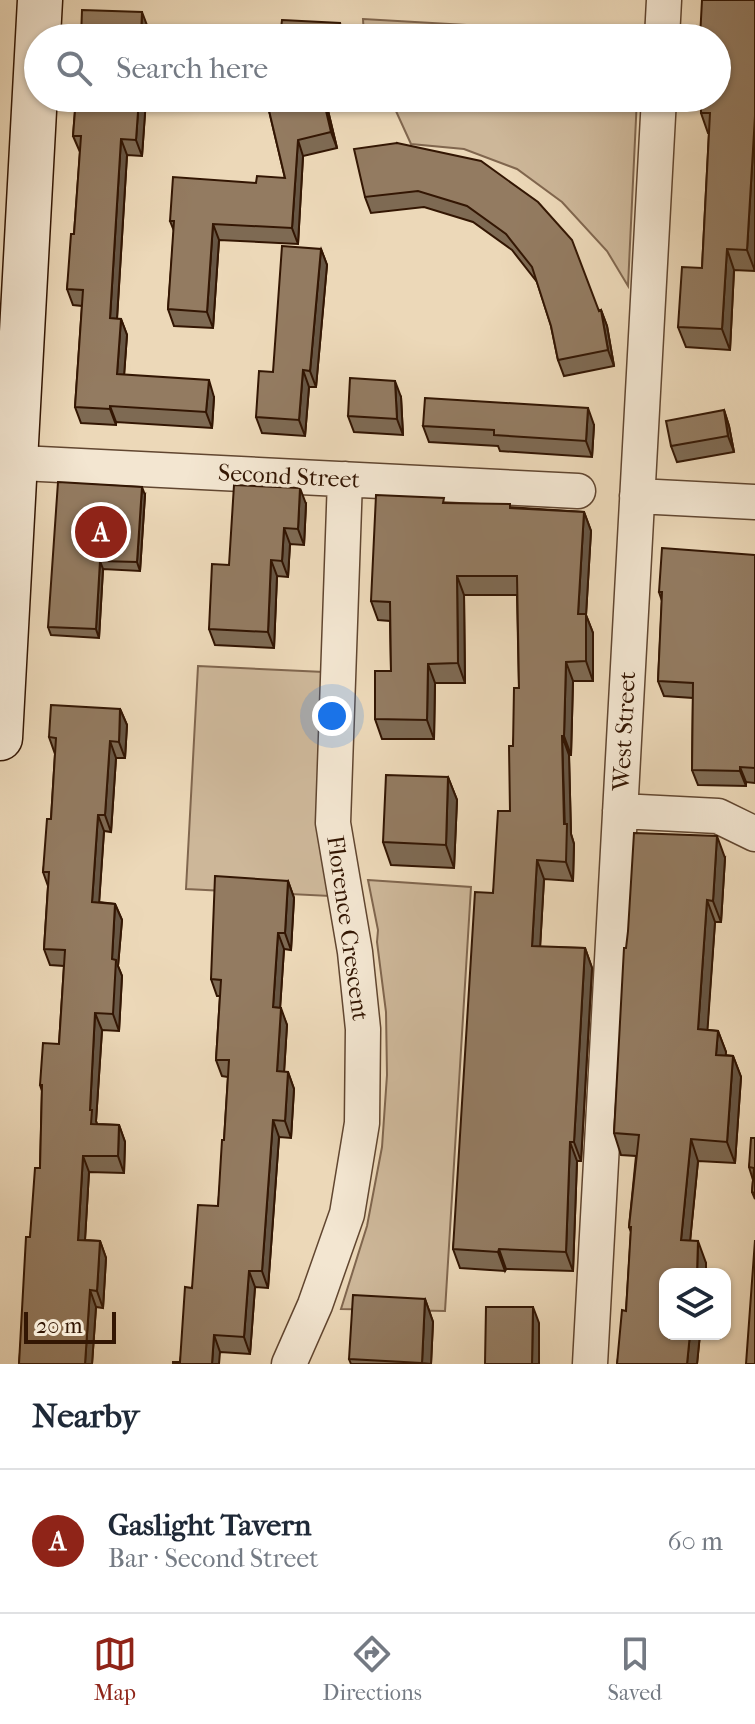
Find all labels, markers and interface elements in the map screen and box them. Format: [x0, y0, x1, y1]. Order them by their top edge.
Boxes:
search box [24, 24, 731, 112]
icon: search [52, 46, 96, 90]
text: Search here [116, 51, 268, 86]
street label: Second Street [217, 458, 361, 494]
pin: A [75, 502, 127, 562]
street label: West Street [607, 670, 641, 793]
your location [312, 696, 352, 736]
street label: Florence Crescent [321, 834, 375, 1023]
map controls [659, 1268, 731, 1340]
button: layers [659, 1268, 731, 1340]
scale bar [24, 1308, 116, 1344]
text: 20 m [36, 1313, 82, 1339]
text: Nearby [32, 1396, 139, 1436]
text: Gaslight Tavern [108, 1508, 311, 1543]
text: A [50, 1526, 66, 1557]
text: 60 m [667, 1526, 723, 1557]
text: Bar · Second Street [108, 1543, 319, 1574]
tab: Map [93, 1632, 137, 1706]
tab: Directions [323, 1632, 422, 1706]
tab: Saved [608, 1632, 662, 1706]

